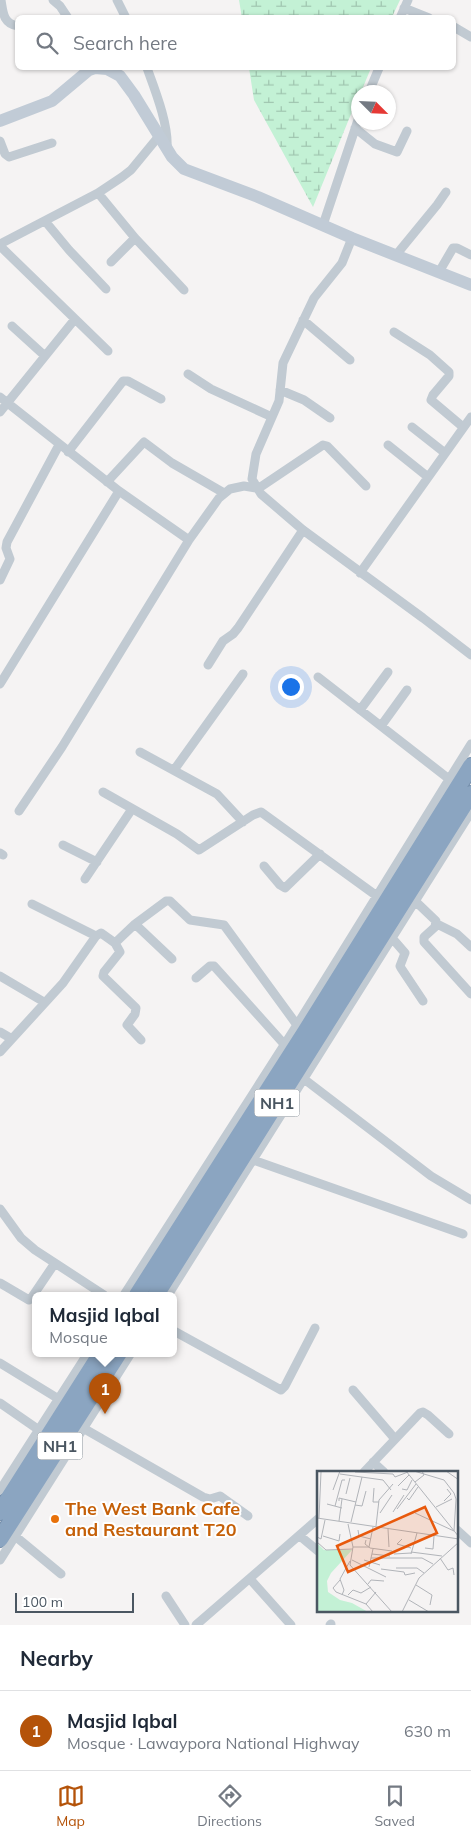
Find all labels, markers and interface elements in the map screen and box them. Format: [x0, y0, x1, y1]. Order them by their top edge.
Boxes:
search box [15, 15, 456, 70]
icon: search [33, 29, 61, 57]
text: Search here [73, 31, 177, 55]
north arrow [351, 85, 396, 130]
your location [278, 674, 304, 700]
road number: NH1 [254, 1090, 300, 1116]
popup [32, 1292, 177, 1357]
text: Masjid Iqbal [49, 1303, 160, 1327]
text: Mosque [49, 1327, 108, 1347]
pin: 1 [89, 1373, 121, 1414]
road number: NH1 [38, 1432, 82, 1460]
inset map [317, 1471, 458, 1612]
place label: The West Bank Cafe and Restaurant T20 [65, 1497, 240, 1541]
marker: The West Bank Cafe and Restaurant T20 [49, 1513, 61, 1525]
scale bar [15, 1590, 134, 1613]
text: 100 m [22, 1593, 63, 1611]
text: Nearby [20, 1645, 93, 1671]
text: Masjid Iqbal [67, 1709, 177, 1733]
text: 1 [31, 1721, 41, 1741]
text: 630 m [404, 1721, 451, 1741]
text: Mosque · Lawaypora National Highway [67, 1733, 359, 1753]
tab: Map [56, 1782, 85, 1830]
tab: Directions [197, 1782, 262, 1830]
tab: Saved [374, 1782, 415, 1830]

